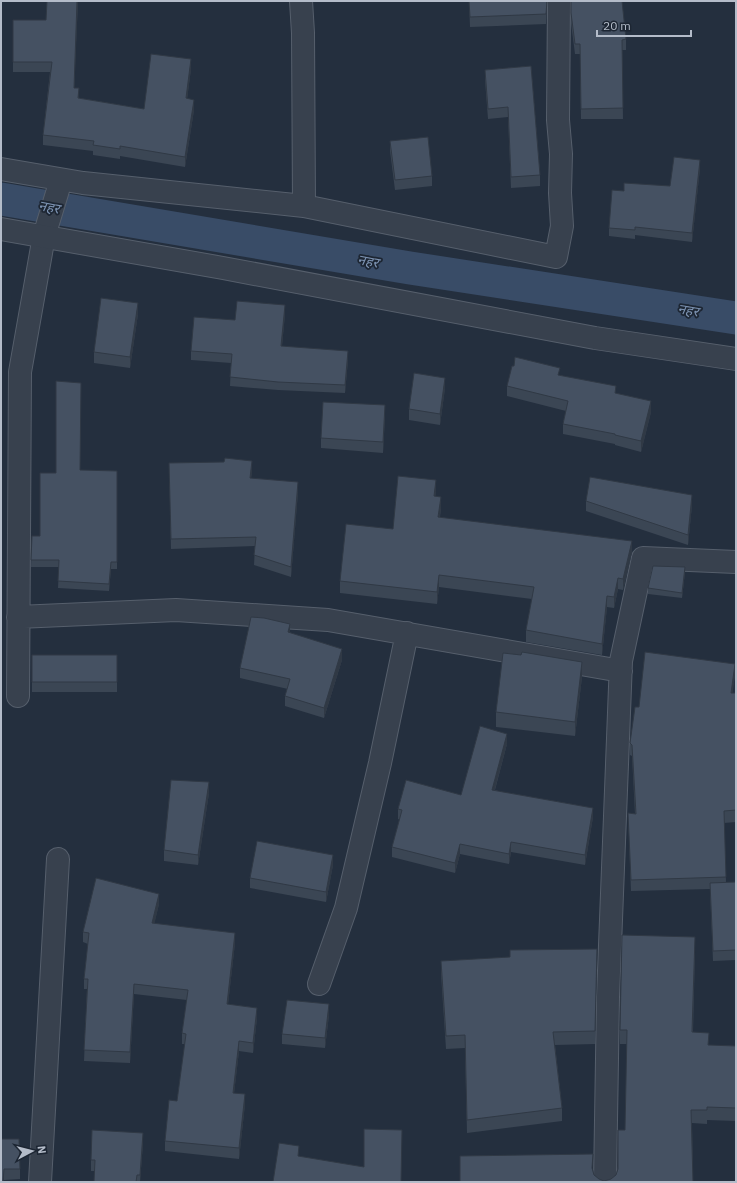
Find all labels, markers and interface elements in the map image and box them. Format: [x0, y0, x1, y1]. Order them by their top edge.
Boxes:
scale bar [597, 12, 691, 38]
text: 20 m [603, 18, 631, 33]
water label: नहर [37, 196, 64, 218]
water label: नहर [356, 250, 383, 272]
water label: नहर [676, 299, 703, 321]
north arrow [12, 1131, 52, 1171]
text: N [34, 1145, 49, 1155]

